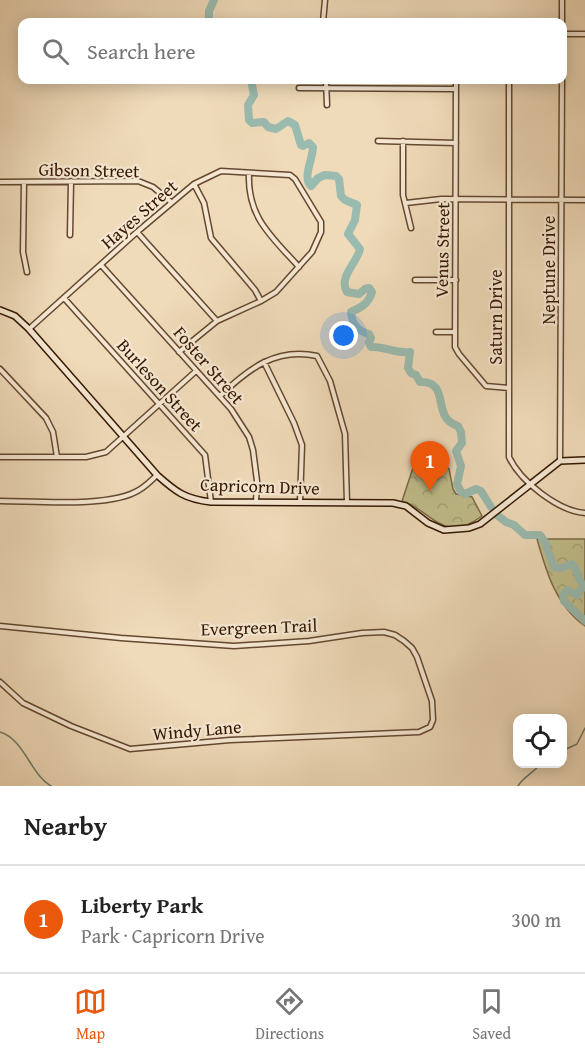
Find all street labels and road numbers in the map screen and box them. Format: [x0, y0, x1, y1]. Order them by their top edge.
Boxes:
street label: Gibson Street [38, 156, 140, 184]
street label: Hayes Street [95, 173, 184, 255]
street label: Venus Street [428, 201, 456, 298]
street label: Neptune Drive [535, 216, 562, 324]
street label: Saturn Drive [482, 269, 509, 365]
street label: Foster Street [167, 320, 251, 411]
street label: Burleson Street [111, 333, 210, 438]
street label: Capricorn Drive [200, 470, 320, 502]
street label: Evergreen Trail [200, 611, 318, 643]
street label: Windy Lane [152, 713, 242, 747]

